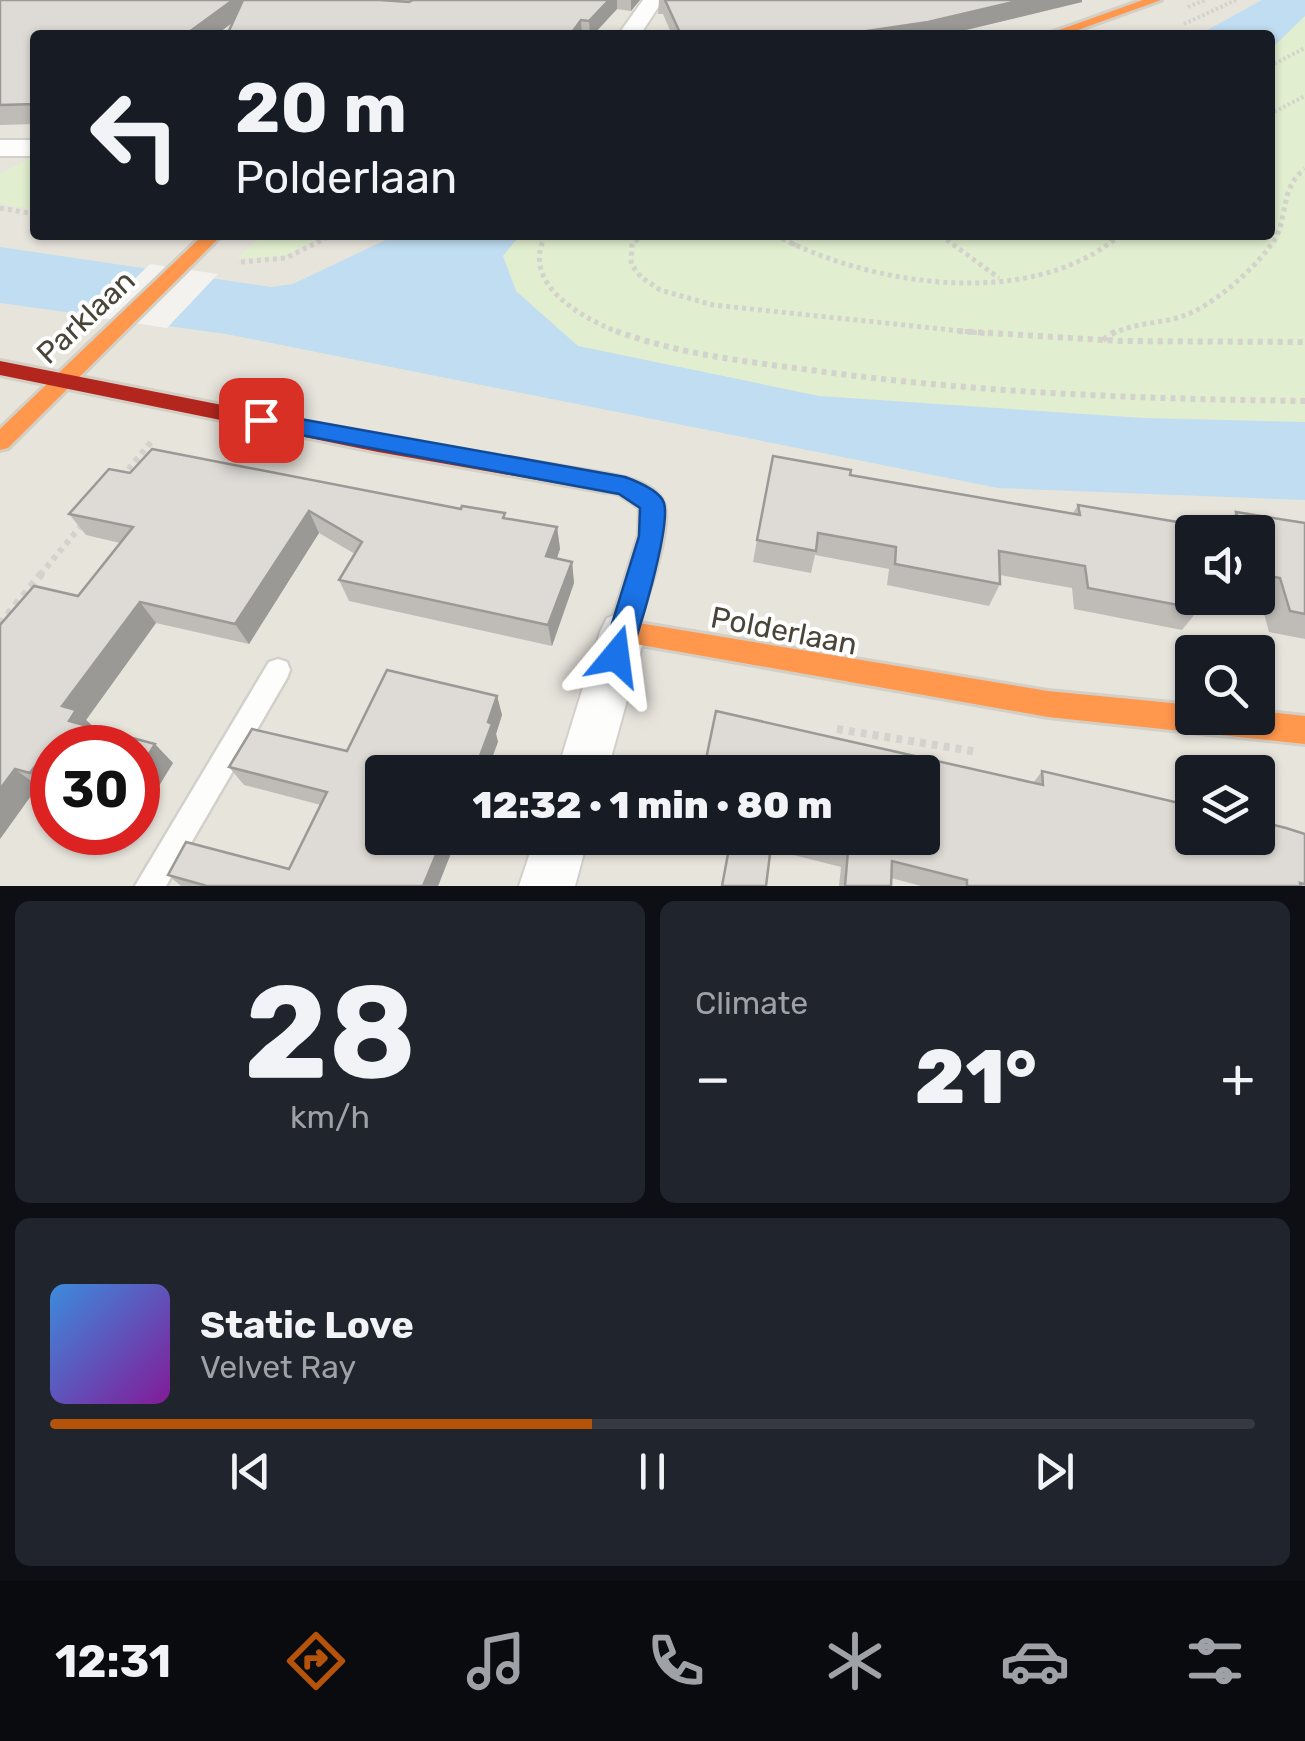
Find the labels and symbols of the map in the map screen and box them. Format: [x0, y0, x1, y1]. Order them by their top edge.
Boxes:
street label: Parklaan [29, 263, 143, 371]
pin [219, 378, 304, 463]
street label: Polderlaan [708, 599, 860, 663]
position arrow [564, 604, 668, 708]
speed limit sign: 30 [30, 725, 160, 855]

